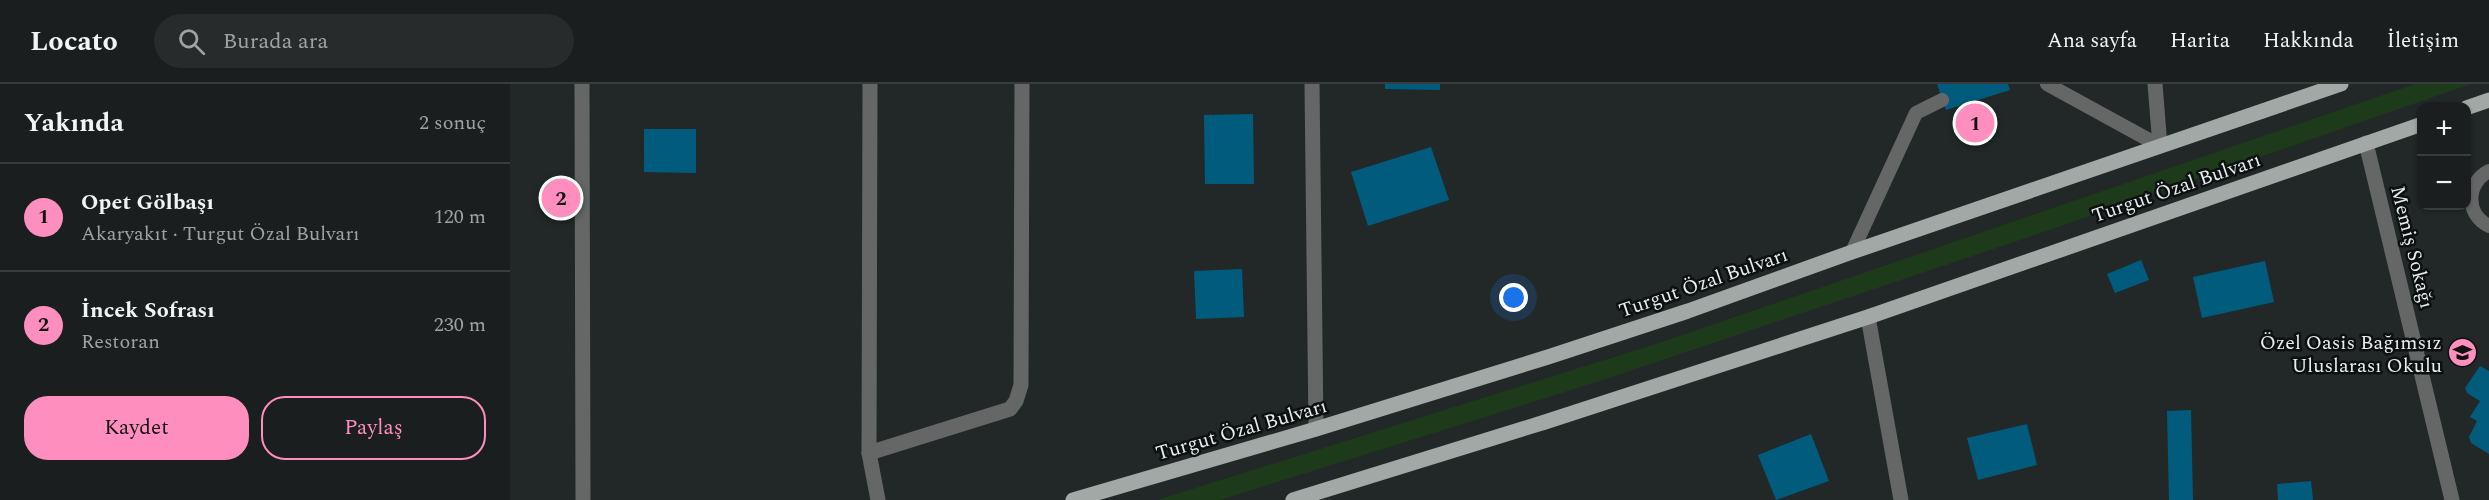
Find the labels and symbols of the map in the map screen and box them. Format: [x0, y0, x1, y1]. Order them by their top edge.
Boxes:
pin: 1 [1956, 100, 1994, 146]
street label: Turgut Özal Bulvarı [2088, 145, 2265, 231]
pin: 2 [542, 176, 580, 220]
street label: Memiş Sokağı [2382, 183, 2442, 312]
street label: Turgut Özal Bulvarı [1615, 240, 1792, 326]
your location [1499, 283, 1528, 312]
place label: Özel Oasis Bağımsız Uluslarası Okulu [2260, 328, 2442, 381]
school or university icon: Özel Oasis Bağımsız Uluslarası Okulu [2447, 337, 2479, 369]
street label: Turgut Özal Bulvarı [1152, 391, 1330, 469]

